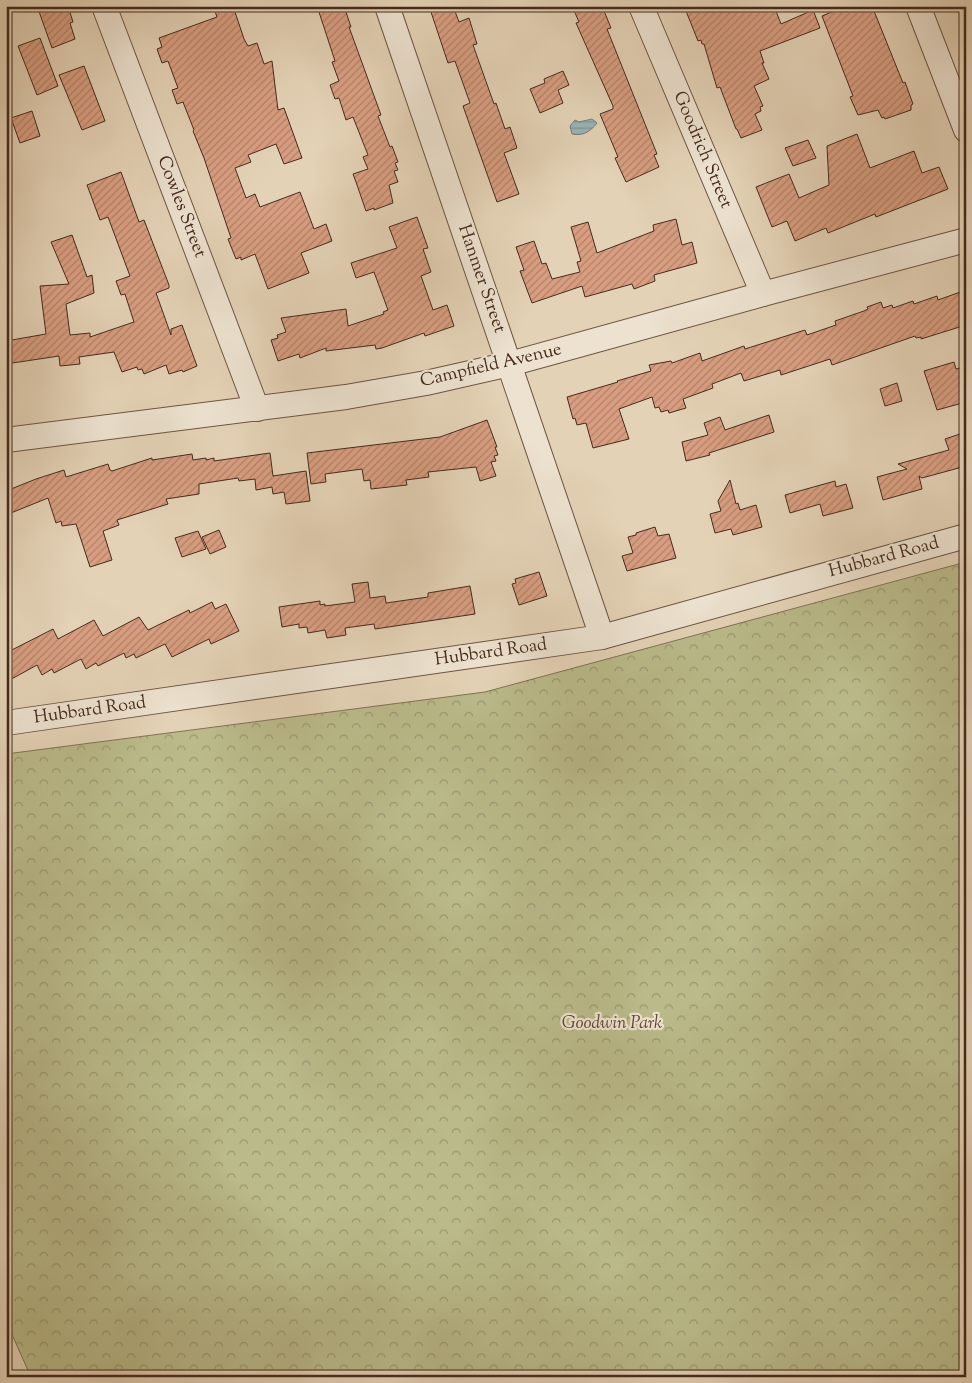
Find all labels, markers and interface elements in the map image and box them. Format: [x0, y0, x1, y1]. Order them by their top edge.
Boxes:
street label: Goodrich Street [666, 87, 738, 213]
street label: Cowles Street [150, 152, 212, 262]
street label: Hanmer Street [450, 221, 512, 337]
street label: Campfield Avenue [418, 337, 564, 395]
street label: Hubbard Road [826, 531, 942, 585]
street label: Hubbard Road [433, 632, 549, 674]
street label: Hubbard Road [32, 690, 148, 732]
park label: Goodwin Park [562, 1011, 662, 1037]

